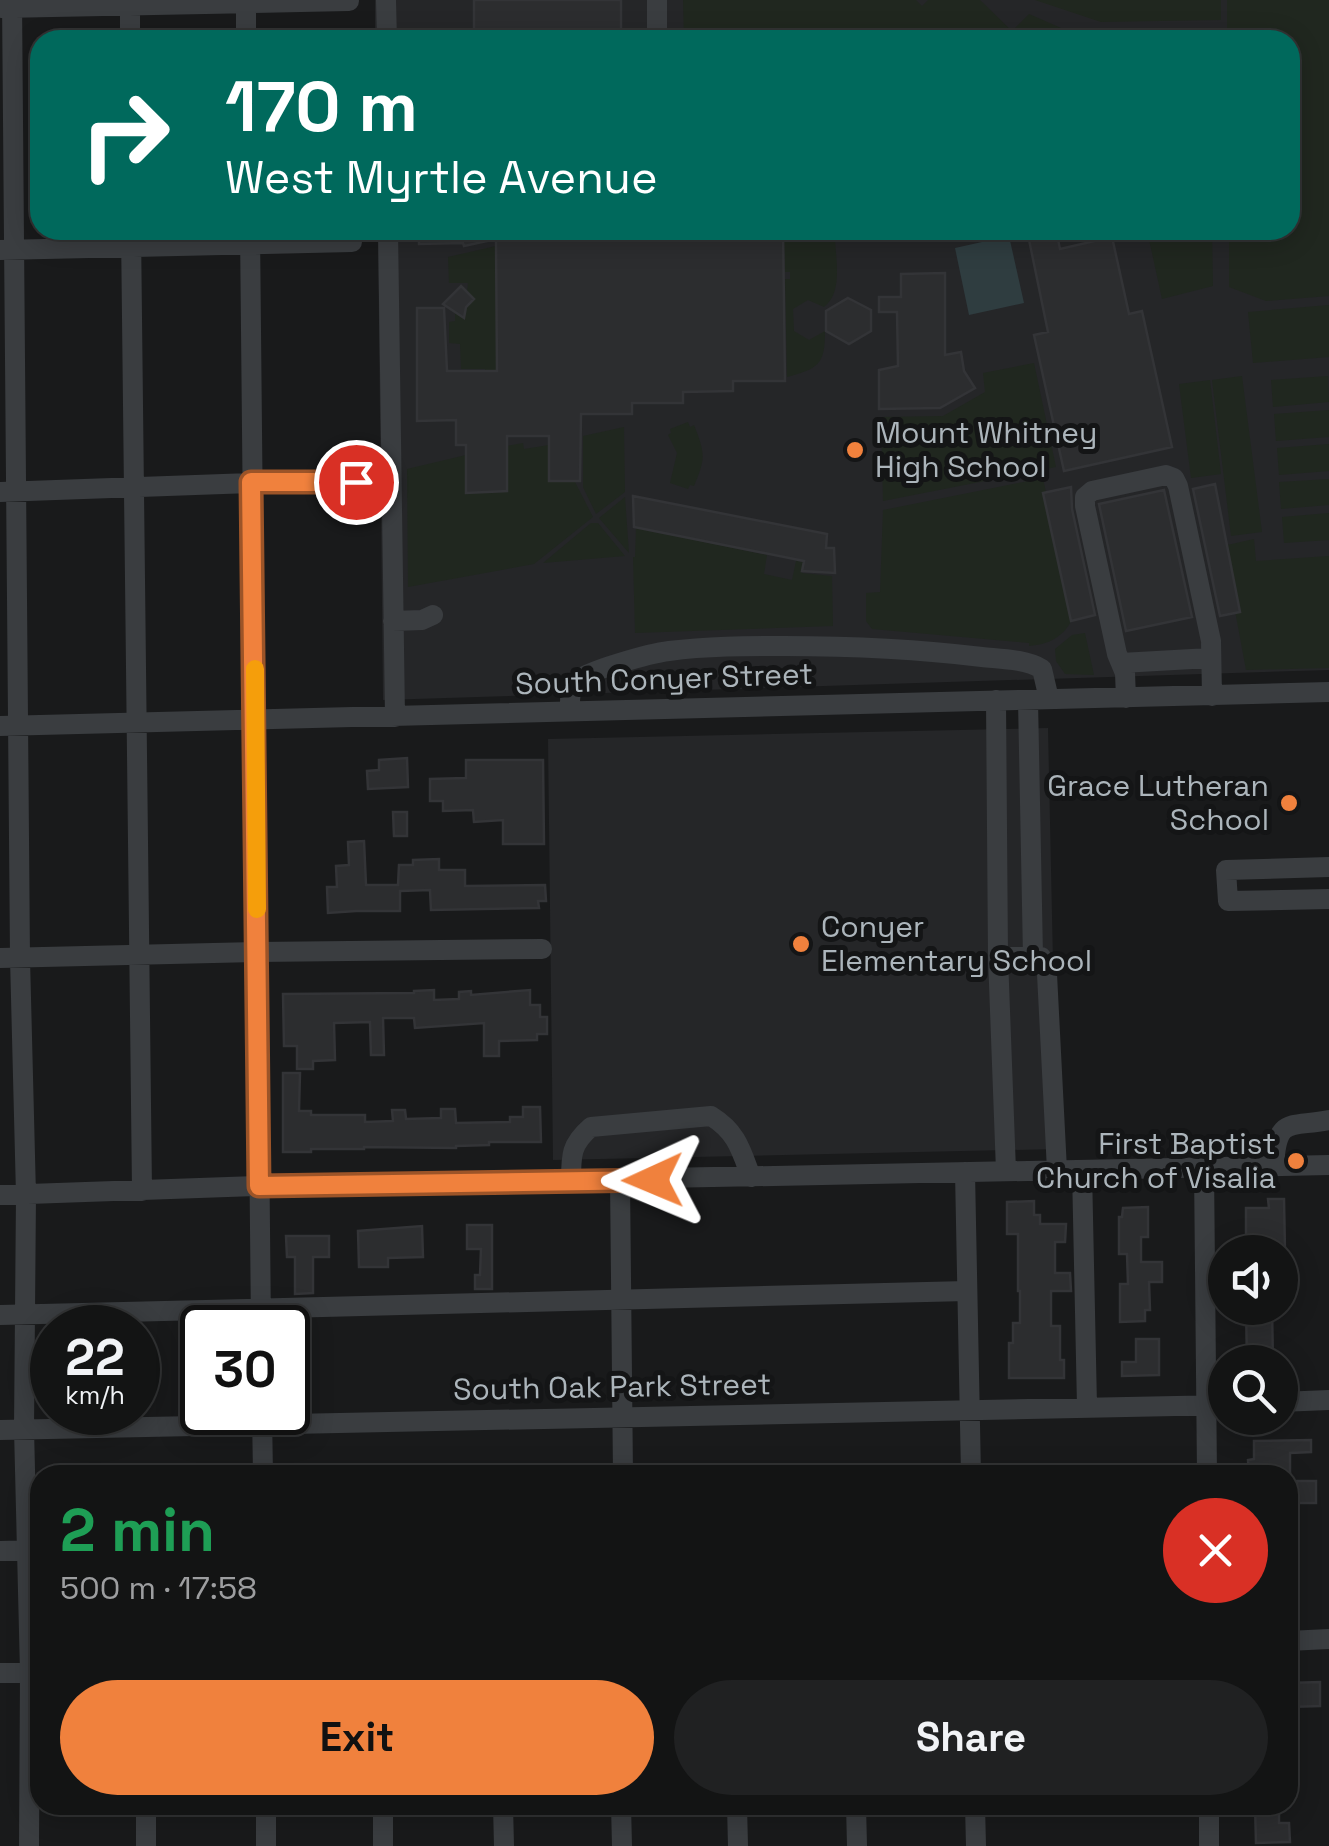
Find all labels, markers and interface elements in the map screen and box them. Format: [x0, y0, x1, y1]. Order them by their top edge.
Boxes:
text: 170 m [225, 62, 418, 151]
icon: right [60, 70, 190, 200]
text: West Myrtle Avenue [225, 149, 658, 206]
place label: Mount Whitney High School [875, 413, 1097, 486]
marker: Mount Whitney High School [844, 439, 866, 461]
pin [314, 440, 399, 525]
icon: arrive [329, 455, 384, 510]
street label: South Conyer Street [514, 654, 814, 703]
place label: Grace Lutheran School [1047, 766, 1269, 839]
marker: Grace Lutheran School [1278, 792, 1300, 814]
place label: Conyer Elementary School [821, 907, 1092, 980]
marker: Conyer Elementary School [790, 933, 812, 955]
place label: First Baptist Church of Visalia [1036, 1124, 1276, 1197]
position arrow [601, 1128, 705, 1232]
marker: First Baptist Church of Visalia [1285, 1150, 1307, 1172]
map controls [1208, 1235, 1298, 1435]
button: sound [1208, 1235, 1298, 1325]
speed limit sign: 30 [180, 1305, 310, 1435]
text: 22 [65, 1326, 125, 1390]
button: search [1208, 1345, 1298, 1435]
street label: South Oak Park Street [453, 1364, 771, 1409]
text: km/h [65, 1379, 125, 1411]
text: 2 min [60, 1492, 215, 1569]
button: close [1163, 1498, 1268, 1603]
text: 500 m · 17:58 [60, 1568, 257, 1608]
button: Exit [60, 1680, 654, 1795]
button: Share [674, 1680, 1268, 1795]

